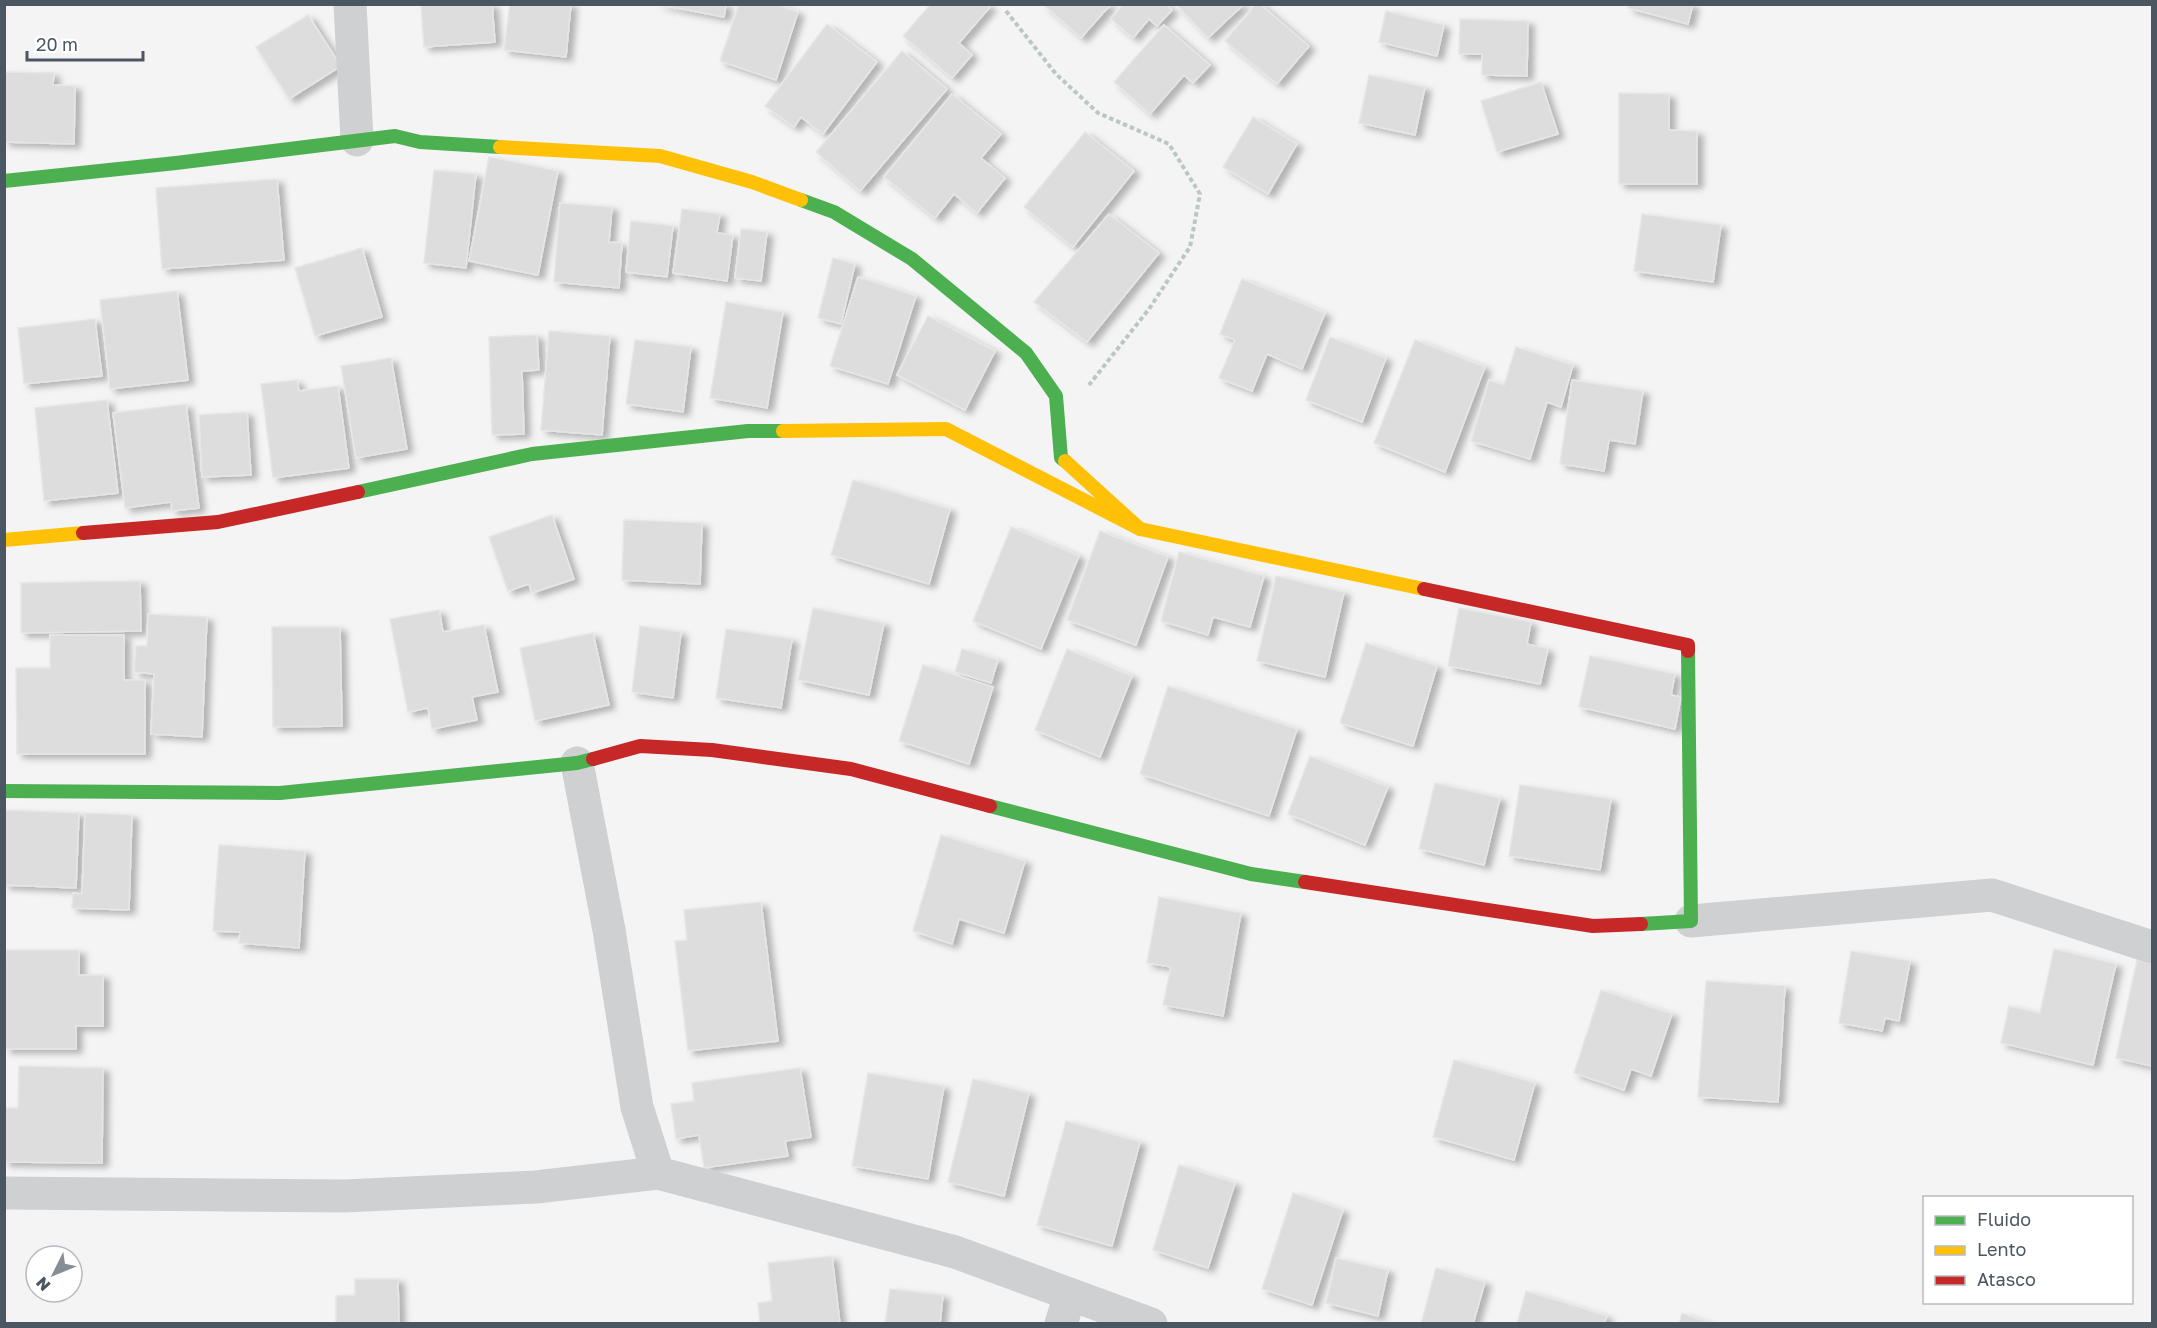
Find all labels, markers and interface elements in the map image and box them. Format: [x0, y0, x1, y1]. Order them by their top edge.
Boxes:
scale bar [27, 24, 142, 62]
text: 20 m [36, 33, 78, 55]
legend [1923, 1196, 2133, 1304]
text: Fluido [1977, 1208, 2031, 1230]
text: Lento [1977, 1238, 2026, 1260]
north arrow [24, 1244, 84, 1304]
text: Atasco [1977, 1268, 2036, 1290]
text: N [32, 1273, 54, 1296]

